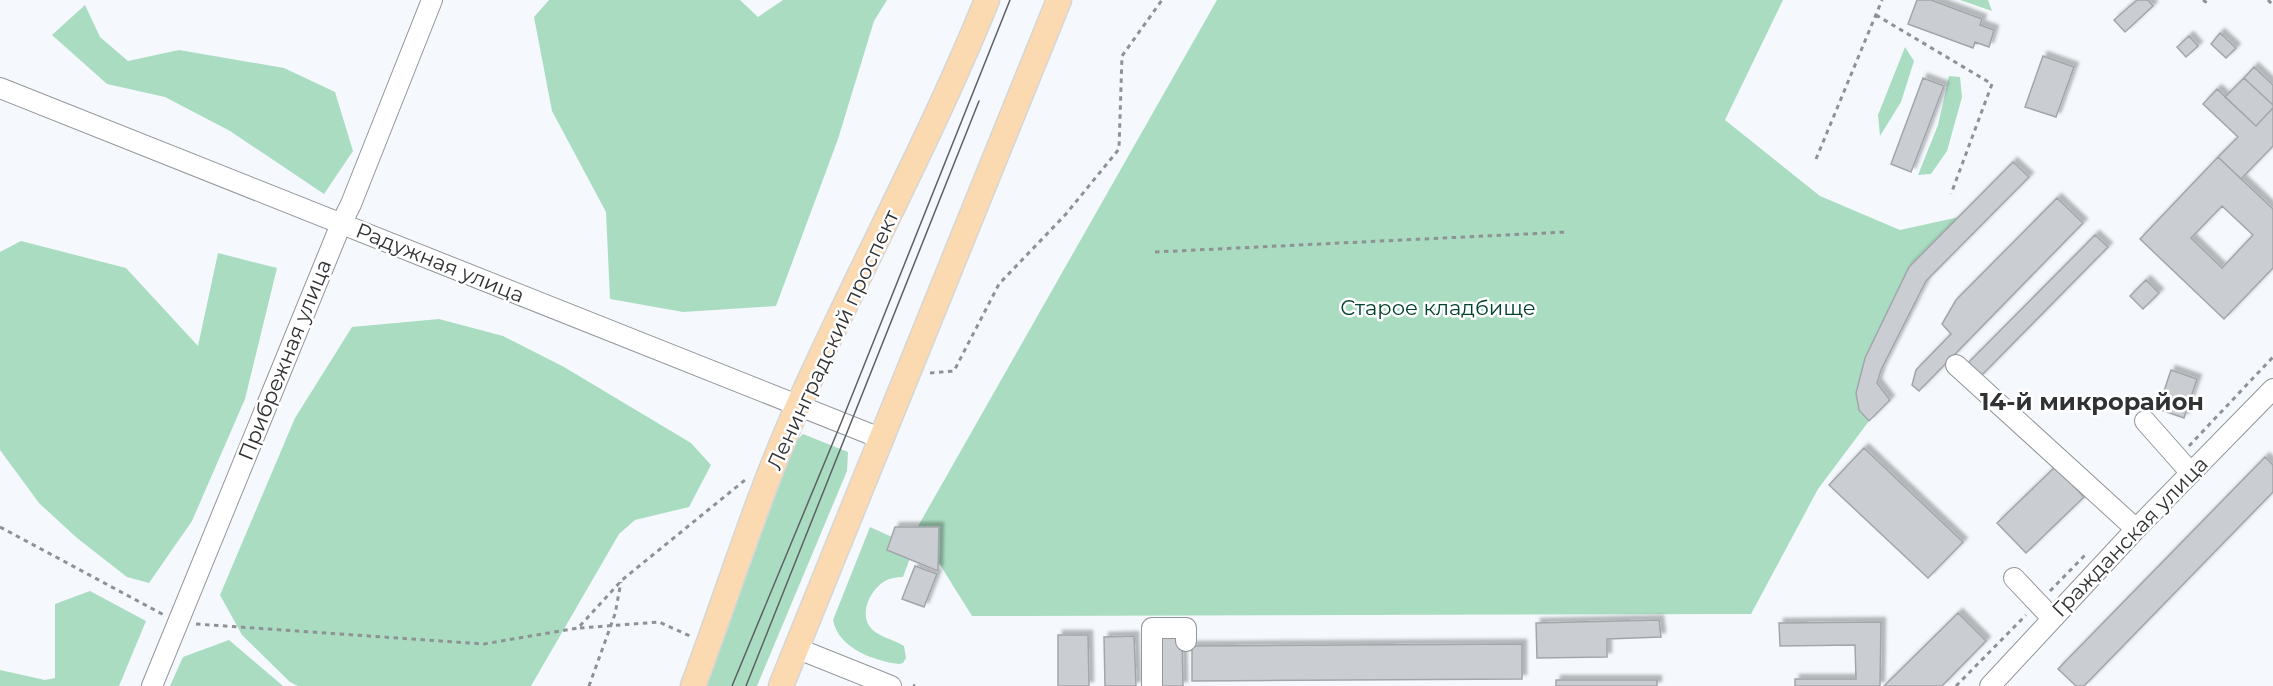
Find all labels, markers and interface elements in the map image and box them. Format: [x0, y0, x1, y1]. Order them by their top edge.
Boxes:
street label: Ленинградский проспект [761, 206, 904, 474]
street label: Радужная улица [352, 217, 528, 308]
street label: Прибрежная улица [233, 256, 336, 464]
park label: Старое кладбище [1340, 295, 1536, 320]
district label: 14-й микрорайон [1980, 387, 2204, 416]
street label: Гражданская улица [2047, 451, 2213, 622]

